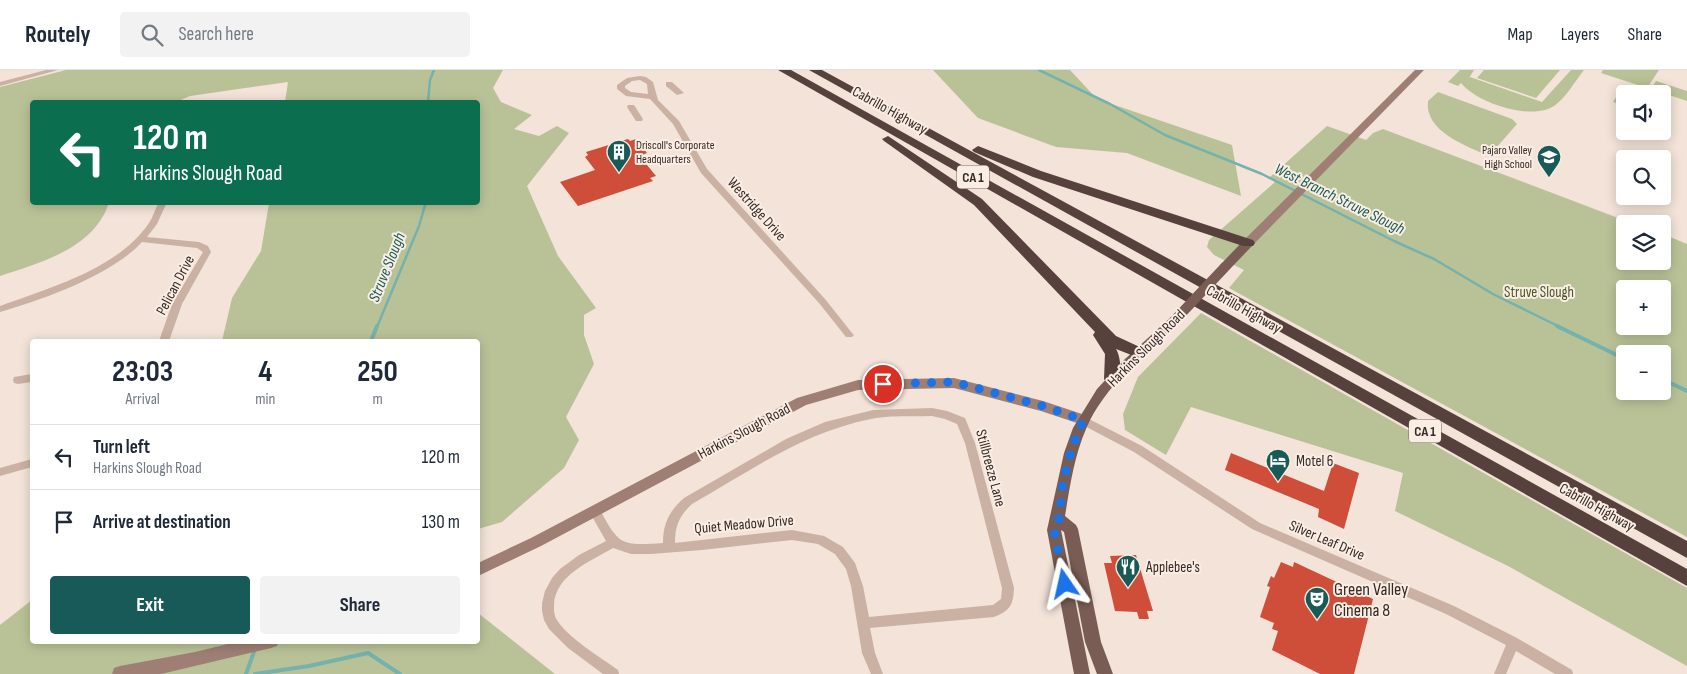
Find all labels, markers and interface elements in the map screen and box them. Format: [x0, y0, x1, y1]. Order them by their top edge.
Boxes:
search box [120, 12, 470, 57]
text: Routely [25, 20, 90, 49]
icon: search [138, 21, 166, 49]
text: Search here [178, 23, 254, 46]
text: Map [1508, 24, 1533, 45]
text: Layers [1561, 24, 1600, 45]
text: Share [1628, 24, 1662, 45]
street label: Cabrillo Highway [849, 82, 931, 139]
map controls [1616, 85, 1671, 400]
button: sound [1616, 85, 1671, 140]
text: 120 m [133, 117, 208, 160]
icon: left [50, 120, 115, 185]
place label: Driscoll's Corporate Headquarters [636, 138, 715, 167]
building icon: Driscoll's Corporate Headquarters [606, 139, 632, 173]
place label: Pajaro Valley High School [1482, 143, 1532, 172]
school or university icon: Pajaro Valley High School [1536, 144, 1562, 178]
button: search [1616, 150, 1671, 205]
text: Harkins Slough Road [133, 160, 282, 187]
water label: West Branch Struve Slough [1271, 160, 1408, 239]
road number: CA 1 [957, 165, 989, 188]
street label: Westridge Drive [723, 173, 790, 245]
button: layers [1616, 215, 1671, 270]
water label: Struve Slough [365, 230, 410, 305]
street label: Pelican Drive [152, 252, 199, 318]
button: + [1616, 280, 1671, 335]
street label: Cabrillo Highway [1203, 281, 1285, 338]
park label: Struve Slough [1504, 283, 1574, 302]
street label: Harkins Slough Road [1104, 306, 1189, 391]
button: − [1616, 345, 1671, 400]
text: 23:03 [112, 354, 173, 390]
text: 4 [258, 354, 272, 390]
text: 250 [357, 354, 398, 390]
pin [862, 363, 904, 405]
icon: arrive [869, 370, 897, 398]
text: Arrival [125, 390, 160, 409]
text: min [255, 390, 275, 409]
text: m [372, 390, 383, 409]
street label: Harkins Slough Road [695, 399, 794, 464]
road number: CA 1 [1409, 420, 1441, 442]
street label: Stillbreeze Lane [971, 427, 1010, 509]
text: Turn left [93, 436, 150, 459]
icon: left [50, 443, 78, 471]
text: 120 m [422, 446, 460, 469]
hotel icon: Motel 6 [1265, 448, 1291, 482]
place label: Motel 6 [1296, 452, 1333, 471]
text: Harkins Slough Road [93, 459, 202, 478]
street label: Cabrillo Highway [1556, 479, 1638, 536]
icon: arrive [50, 508, 78, 536]
text: Arrive at destination [93, 511, 231, 534]
text: 130 m [422, 511, 460, 534]
street label: Quiet Meadow Drive [694, 511, 794, 538]
street label: Silver Leaf Drive [1286, 516, 1368, 565]
restaurant icon: Applebee's [1115, 554, 1141, 588]
position arrow [1038, 557, 1090, 609]
place label: Applebee's [1145, 558, 1200, 577]
button: Exit [50, 576, 250, 634]
button: Share [260, 576, 460, 634]
place label: Green Valley Cinema 8 [1334, 579, 1408, 621]
theatre icon: Green Valley Cinema 8 [1304, 586, 1330, 620]

